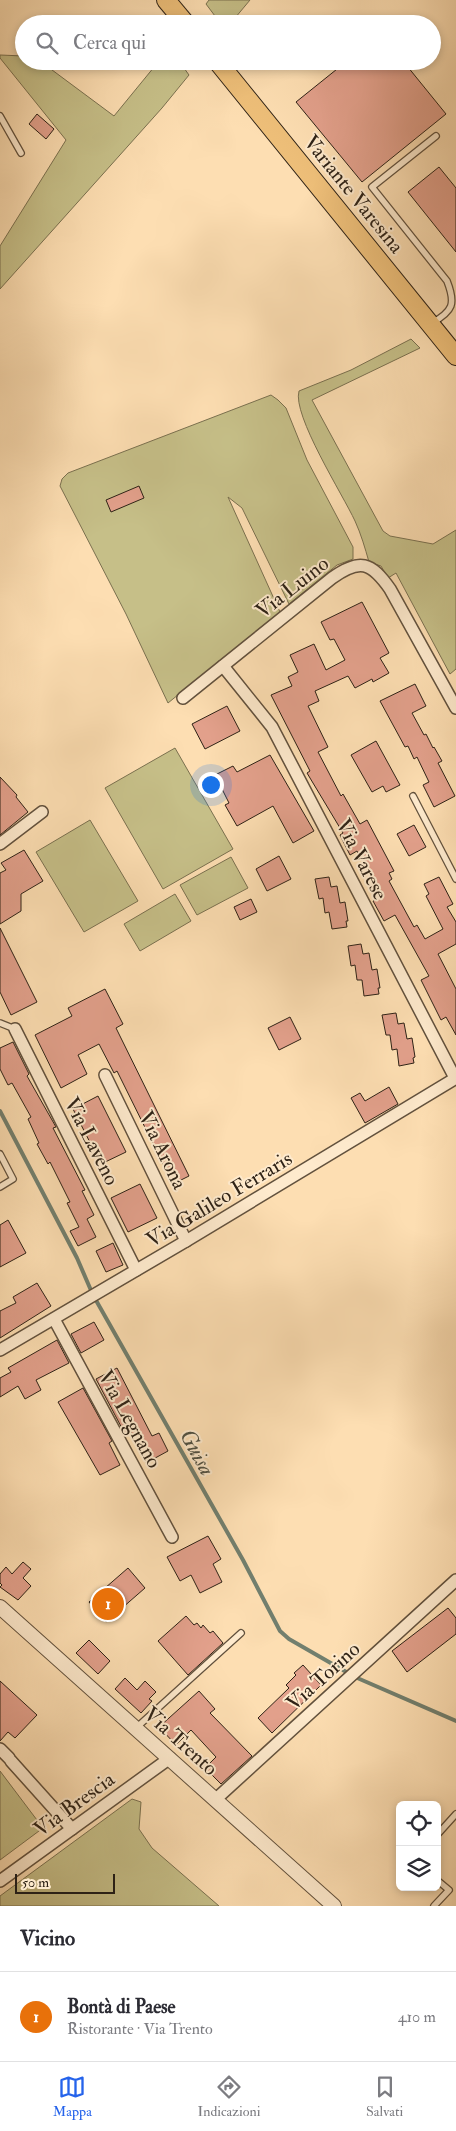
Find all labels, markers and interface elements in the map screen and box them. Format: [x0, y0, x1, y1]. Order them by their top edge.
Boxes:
search box [15, 15, 441, 70]
icon: search [33, 29, 61, 57]
text: Cerca qui [73, 31, 146, 55]
street label: Variante Varesina [297, 129, 410, 259]
street label: Via Luino [250, 550, 334, 624]
your location [198, 772, 224, 798]
street label: Via Varese [330, 814, 394, 905]
street label: Via Laveno [58, 1093, 125, 1190]
street label: Via Arona [132, 1107, 193, 1194]
street label: Via Galileo Ferraris [141, 1145, 297, 1254]
street label: Via Legnano [92, 1365, 168, 1473]
water label: Guisa [173, 1424, 221, 1481]
pin: 1 [92, 1585, 124, 1623]
street label: Via Torino [281, 1636, 366, 1717]
street label: Via Trento [138, 1701, 223, 1782]
street label: Via Brescia [29, 1766, 120, 1843]
map controls [396, 1801, 441, 1891]
button: locate [396, 1801, 441, 1846]
button: layers [396, 1846, 441, 1891]
scale bar [15, 1871, 115, 1894]
text: 50 m [22, 1874, 49, 1891]
text: Vicino [20, 1925, 75, 1952]
text: Bontà di Paese [67, 1995, 176, 2019]
text: 1 [33, 2007, 39, 2027]
text: 410 m [398, 2007, 436, 2027]
text: Ristorante · Via Trento [67, 2019, 213, 2039]
tab: Mappa [53, 2073, 92, 2120]
tab: Indicazioni [198, 2073, 260, 2120]
tab: Salvati [366, 2073, 403, 2120]

